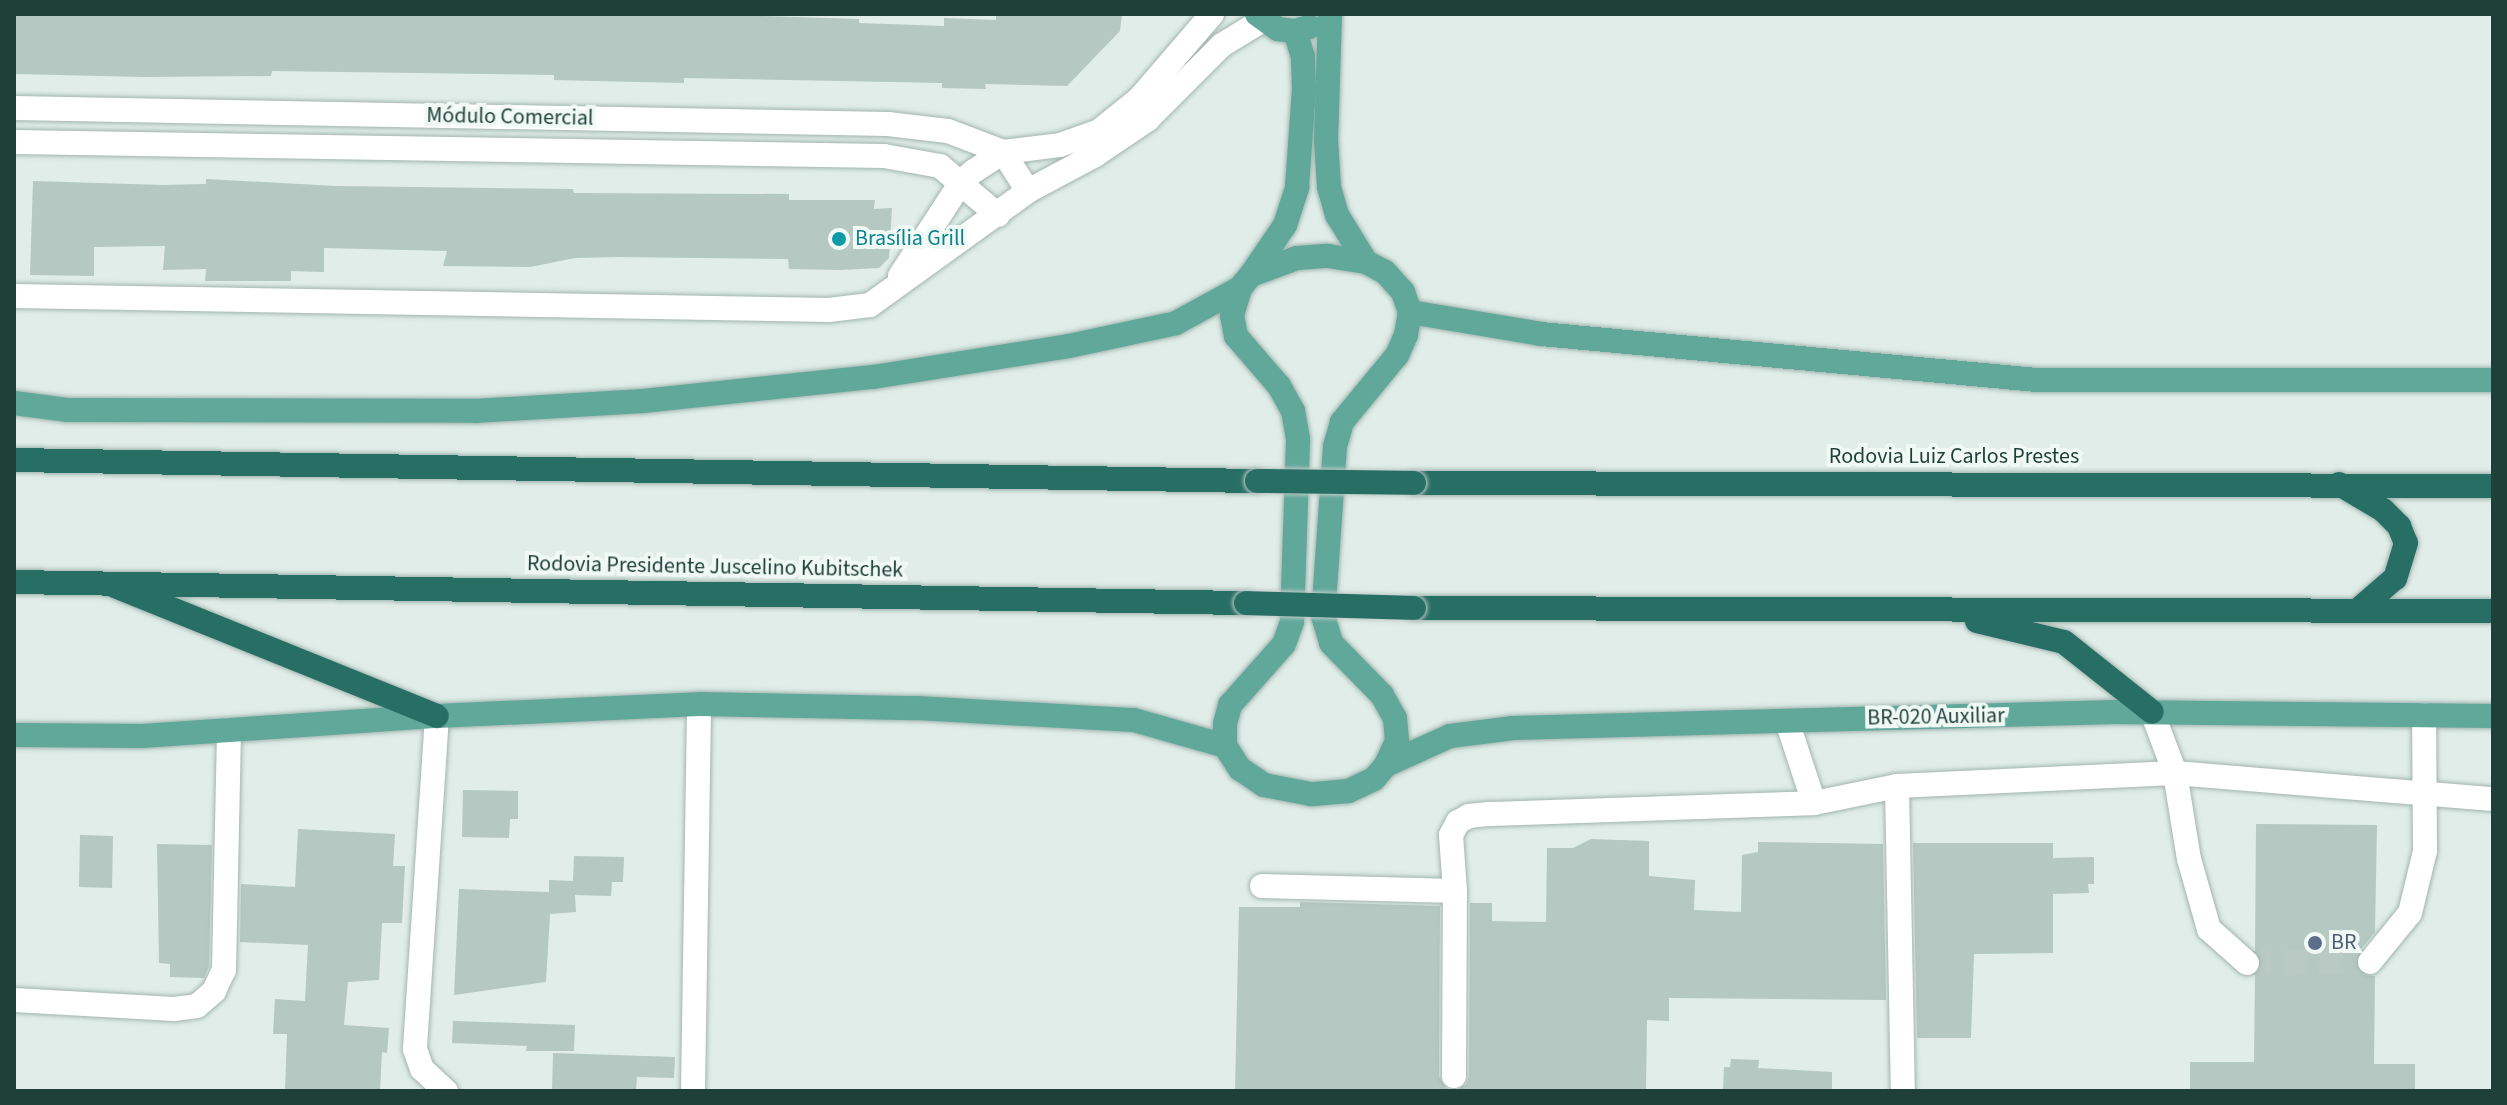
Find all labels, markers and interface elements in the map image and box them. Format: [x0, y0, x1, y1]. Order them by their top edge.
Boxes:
street label: Módulo Comercial [426, 102, 594, 132]
place label: Brasília Grill [855, 226, 965, 252]
marker: Brasília Grill [830, 230, 848, 248]
street label: Rodovia Luiz Carlos Prestes [1829, 444, 2079, 470]
street label: Rodovia Presidente Juscelino Kubitschek [527, 551, 903, 583]
street label: BR-020 Auxiliar [1867, 703, 2005, 731]
place label: BR [2331, 930, 2356, 956]
marker: BR [2306, 934, 2324, 952]

